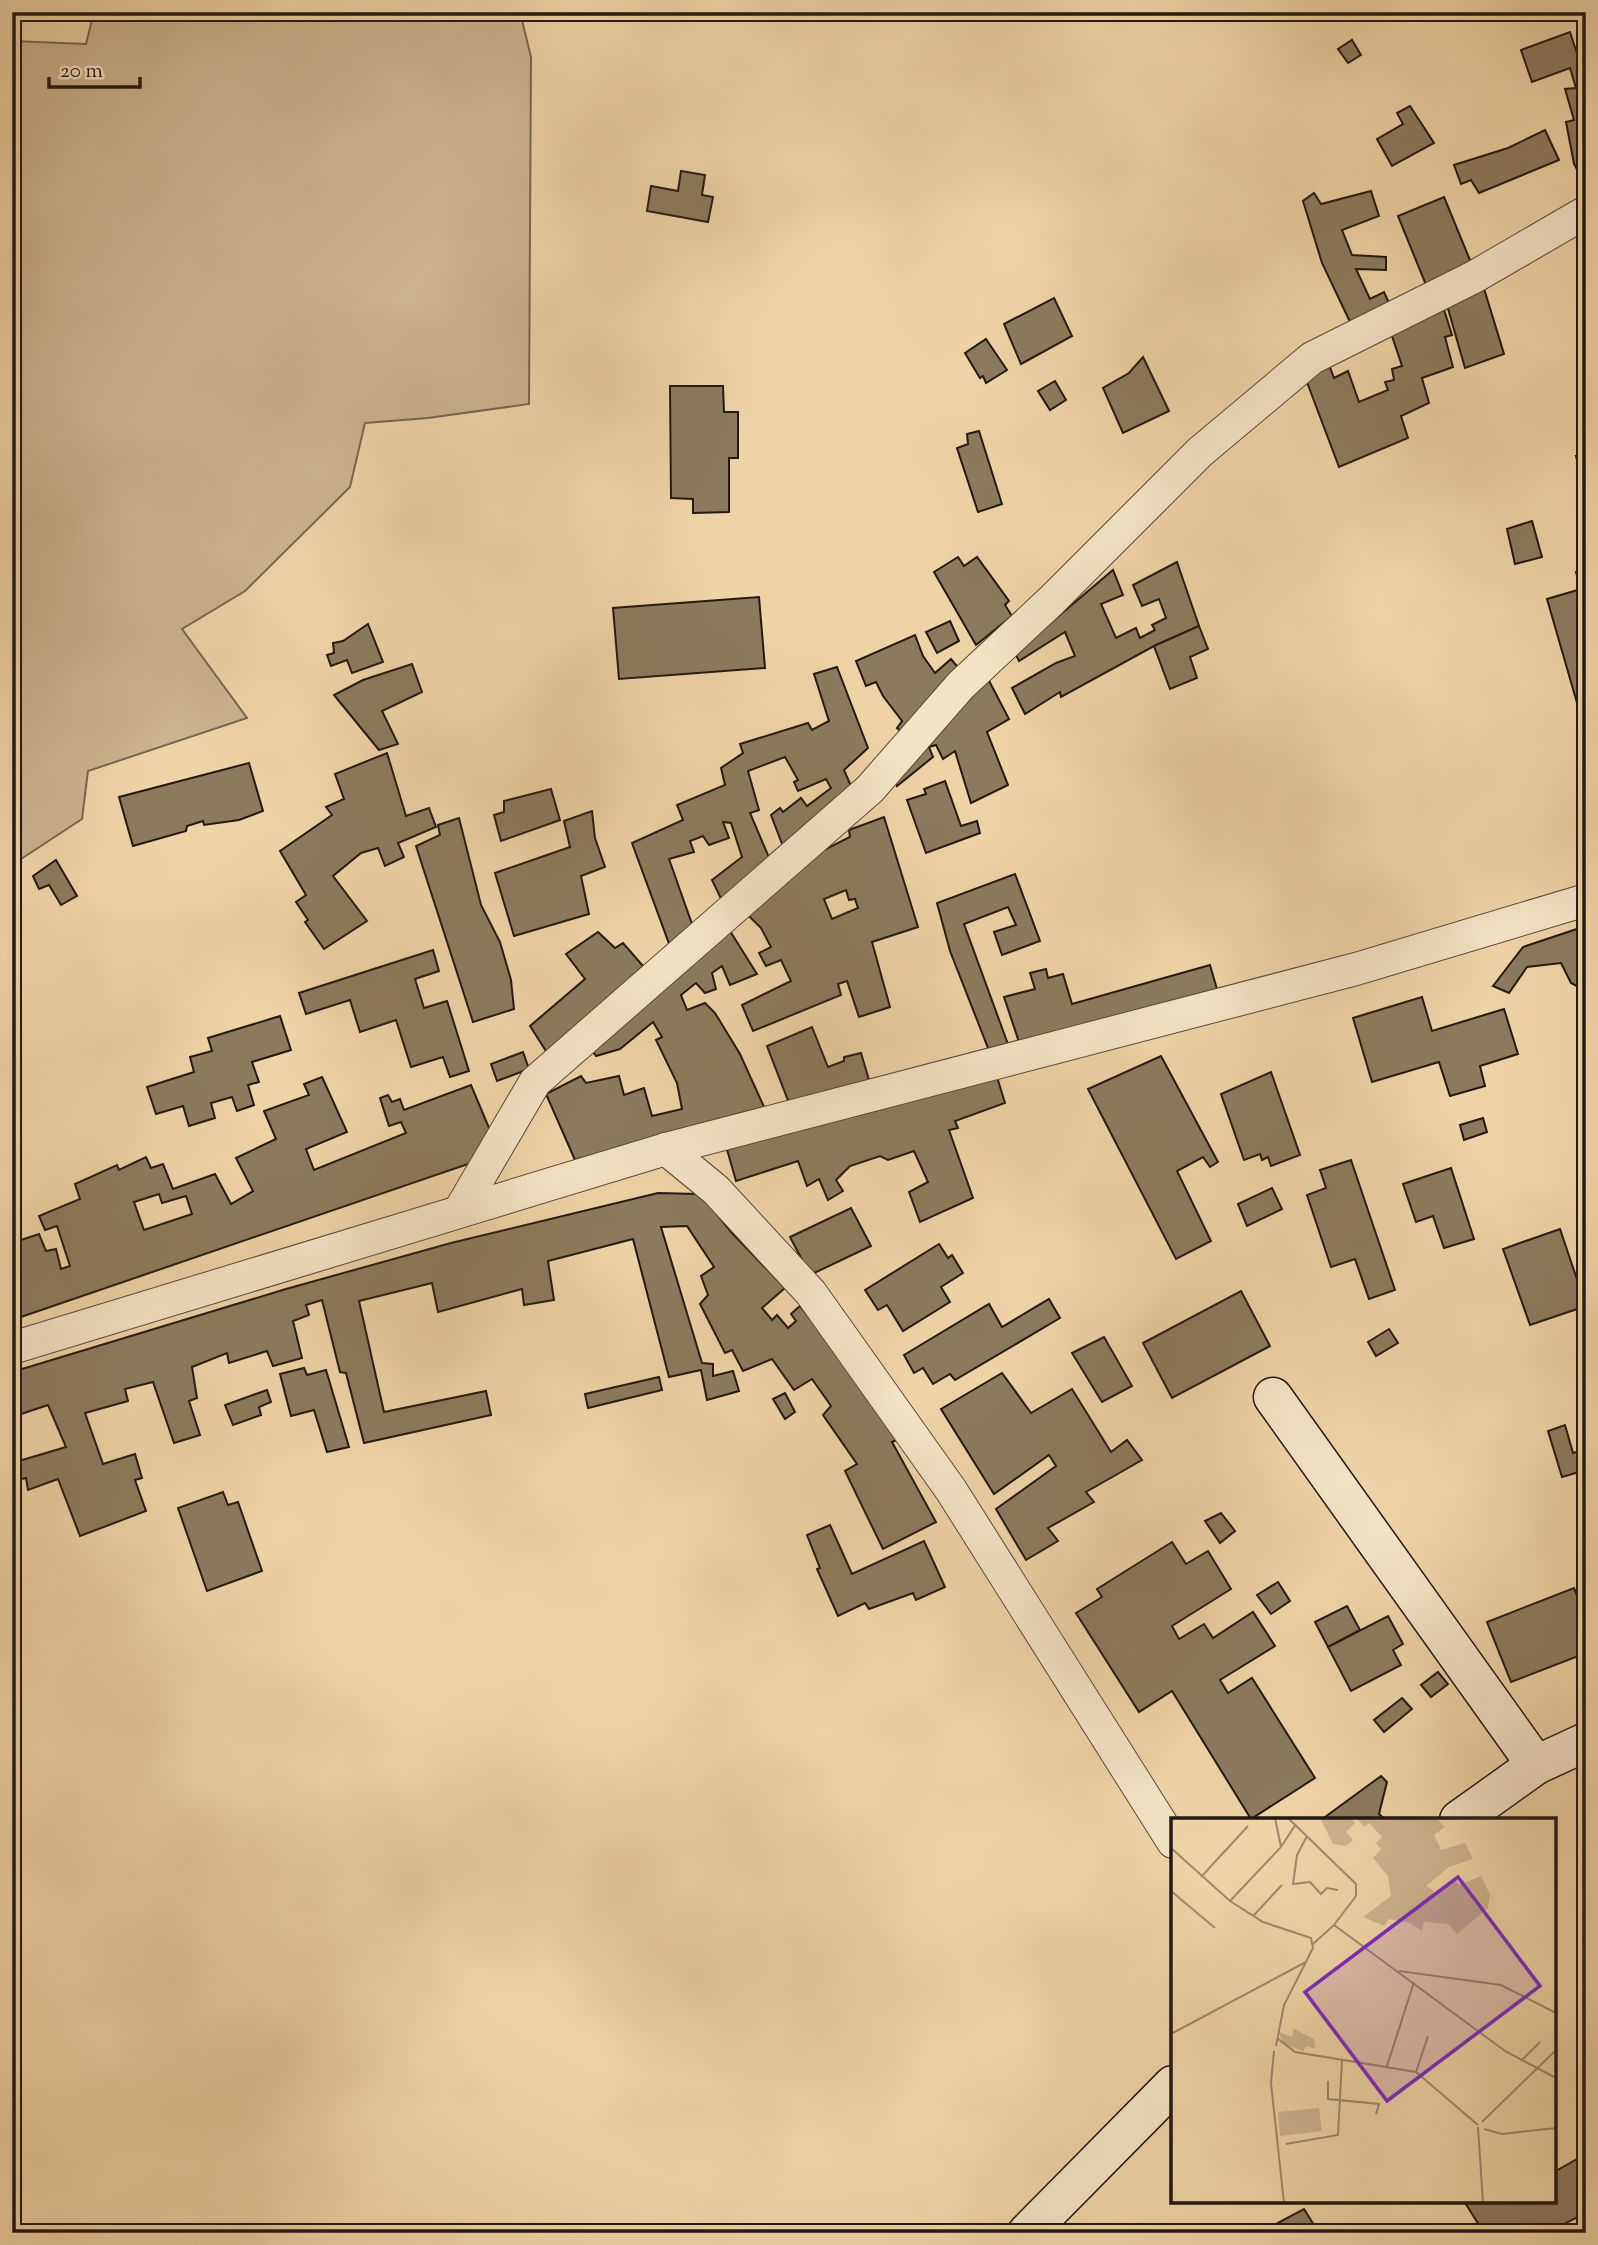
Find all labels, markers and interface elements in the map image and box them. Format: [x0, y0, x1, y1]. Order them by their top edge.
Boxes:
scale bar [49, 46, 140, 90]
text: 20 m [60, 57, 103, 87]
inset map [1171, 1818, 1556, 2203]

